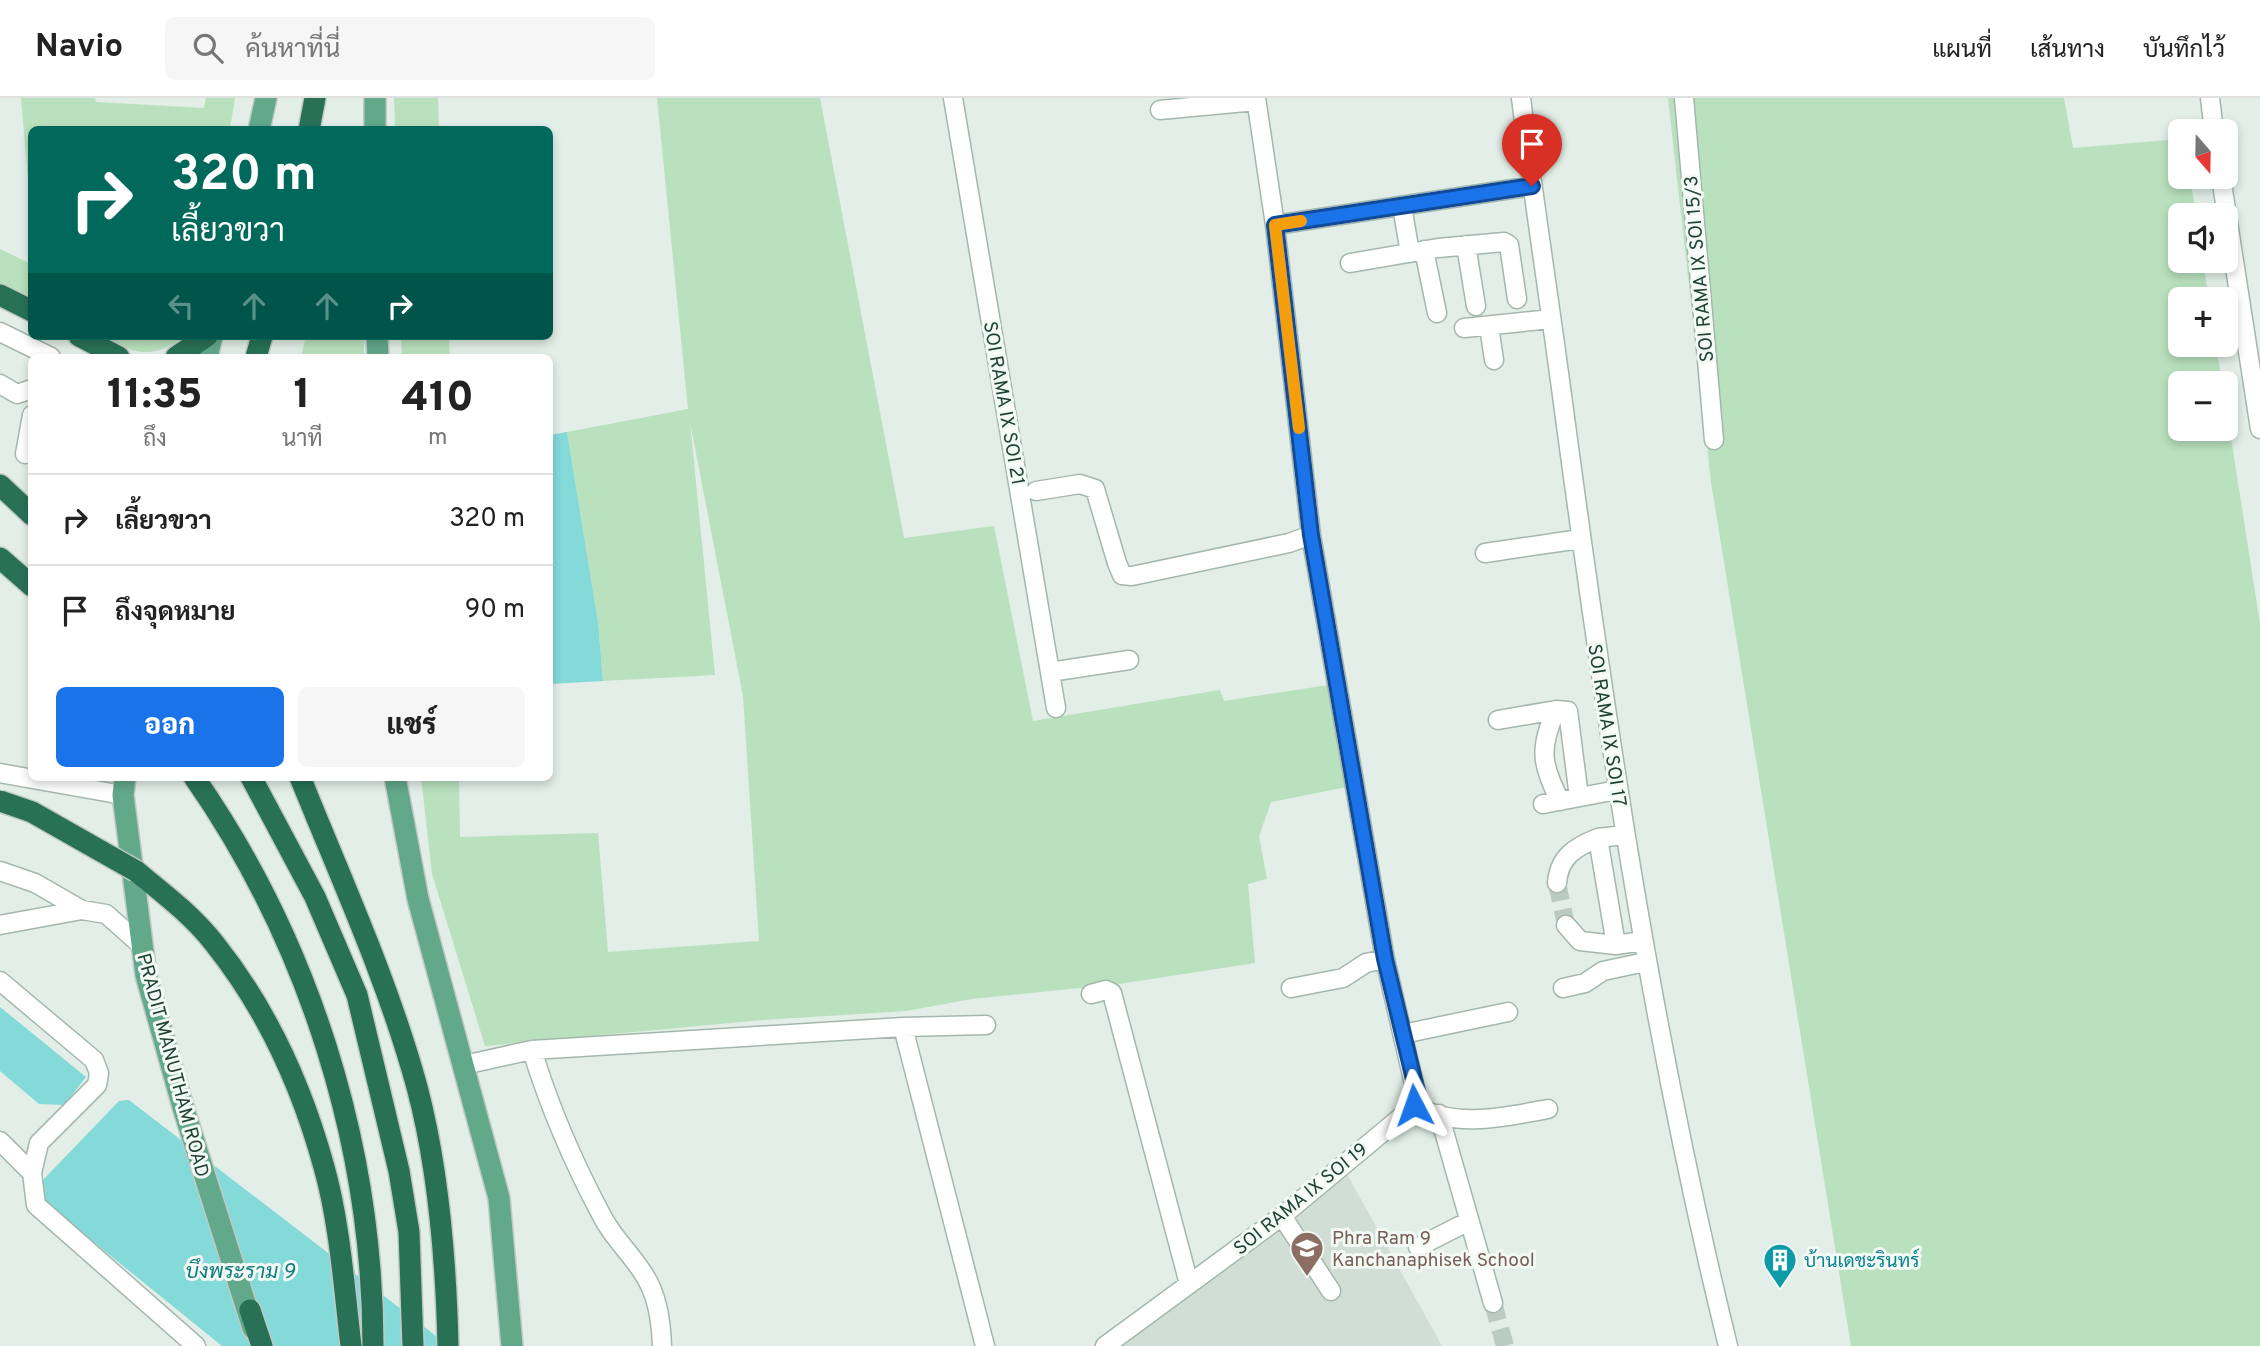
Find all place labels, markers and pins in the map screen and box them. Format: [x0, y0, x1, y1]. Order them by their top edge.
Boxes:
pin [1502, 114, 1562, 186]
place label: Phra Ram 9 Kanchanaphisek School [1332, 1227, 1535, 1273]
school or university icon: Phra Ram 9 Kanchanaphisek School [1288, 1229, 1326, 1278]
building icon: บ้านเดชะรินทร์ [1761, 1241, 1799, 1290]
place label: บ้านเดชะรินทร์ [1804, 1248, 1919, 1274]

